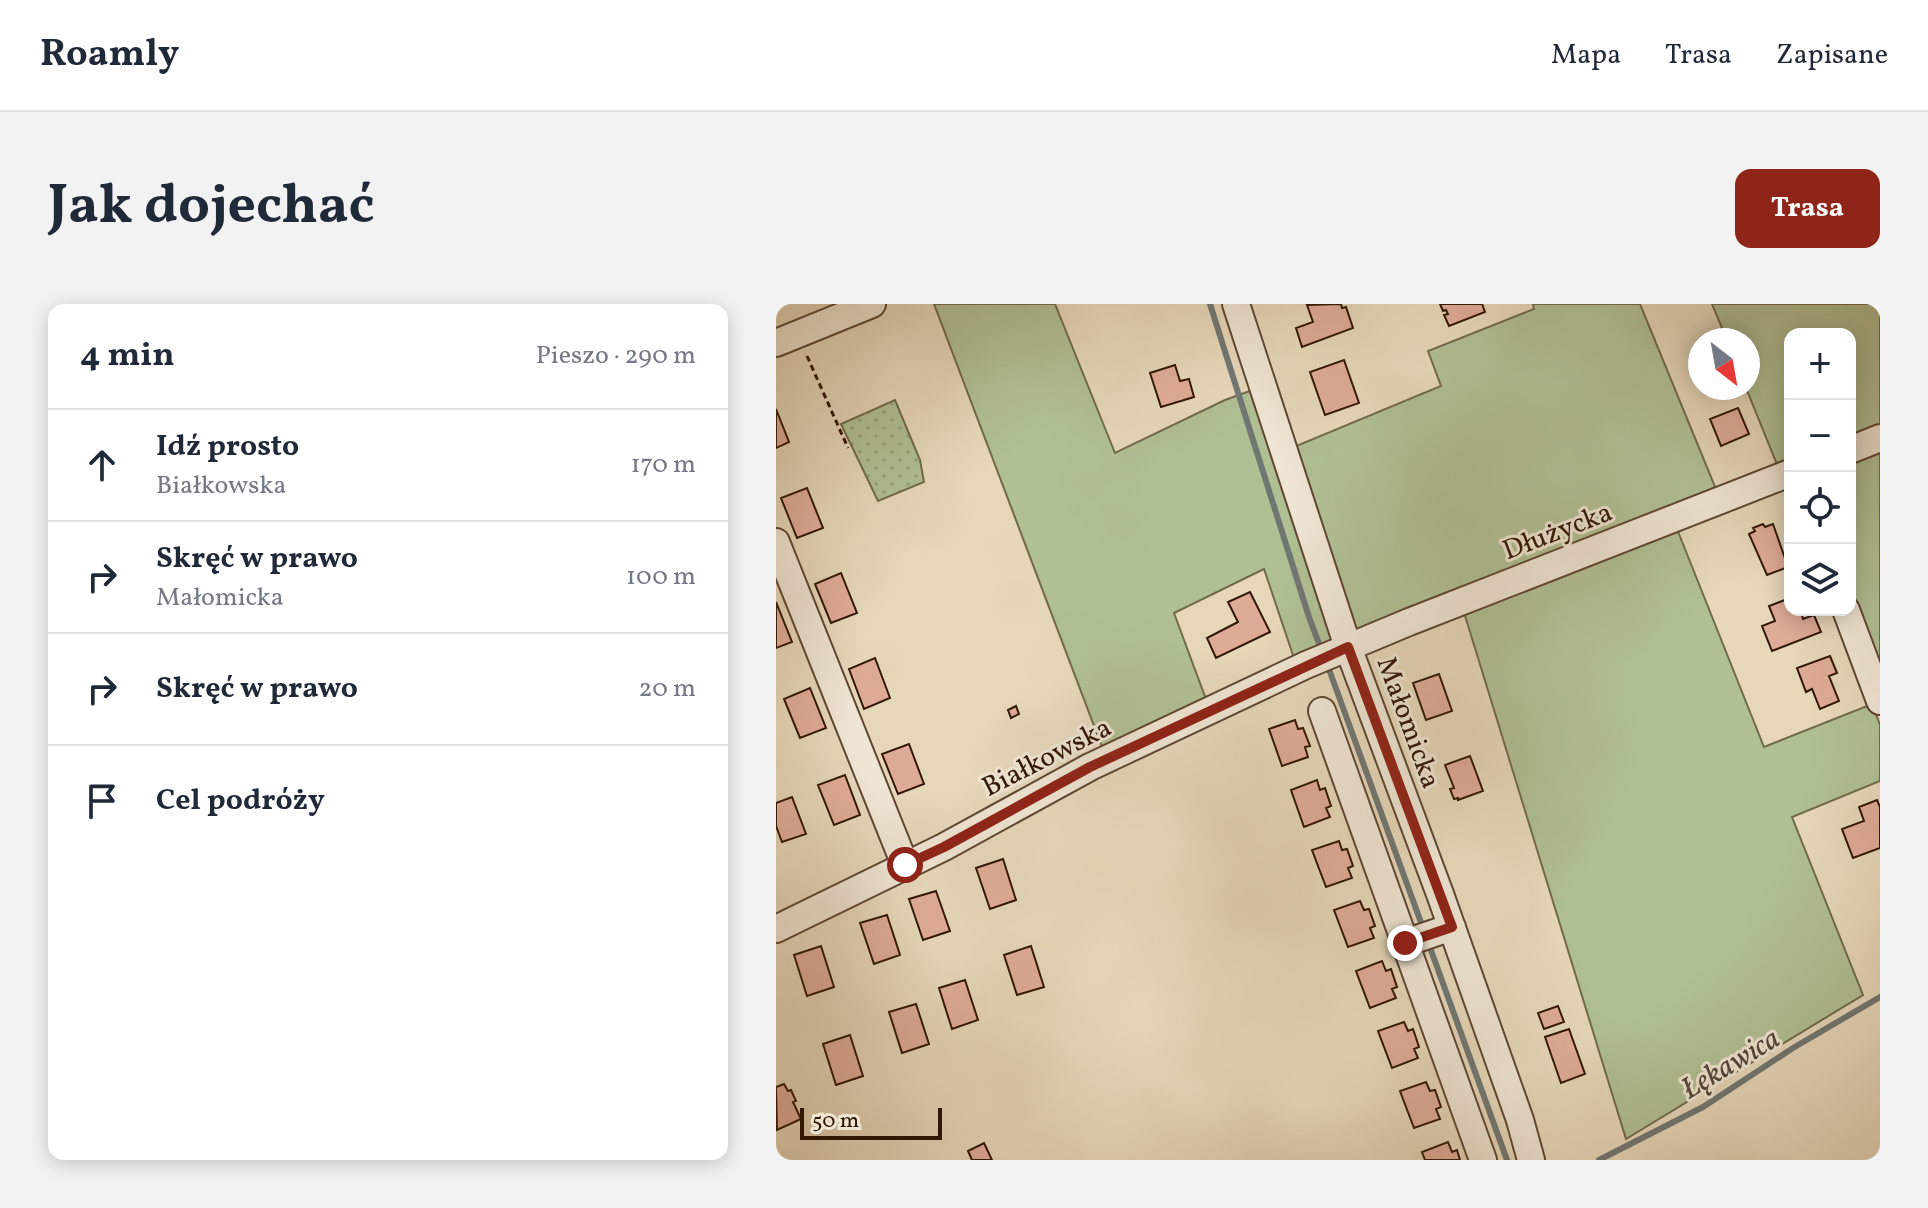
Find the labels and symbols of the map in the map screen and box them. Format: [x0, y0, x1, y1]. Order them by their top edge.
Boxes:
north arrow [1688, 328, 1760, 400]
street label: Dłużycka [1497, 494, 1618, 571]
street label: Małomicka [1366, 652, 1449, 794]
street label: Białkowska [976, 709, 1119, 807]
route start [887, 847, 923, 883]
route end [1387, 925, 1423, 961]
water label: Łękawica [1674, 1019, 1788, 1111]
scale bar [800, 1104, 942, 1140]

